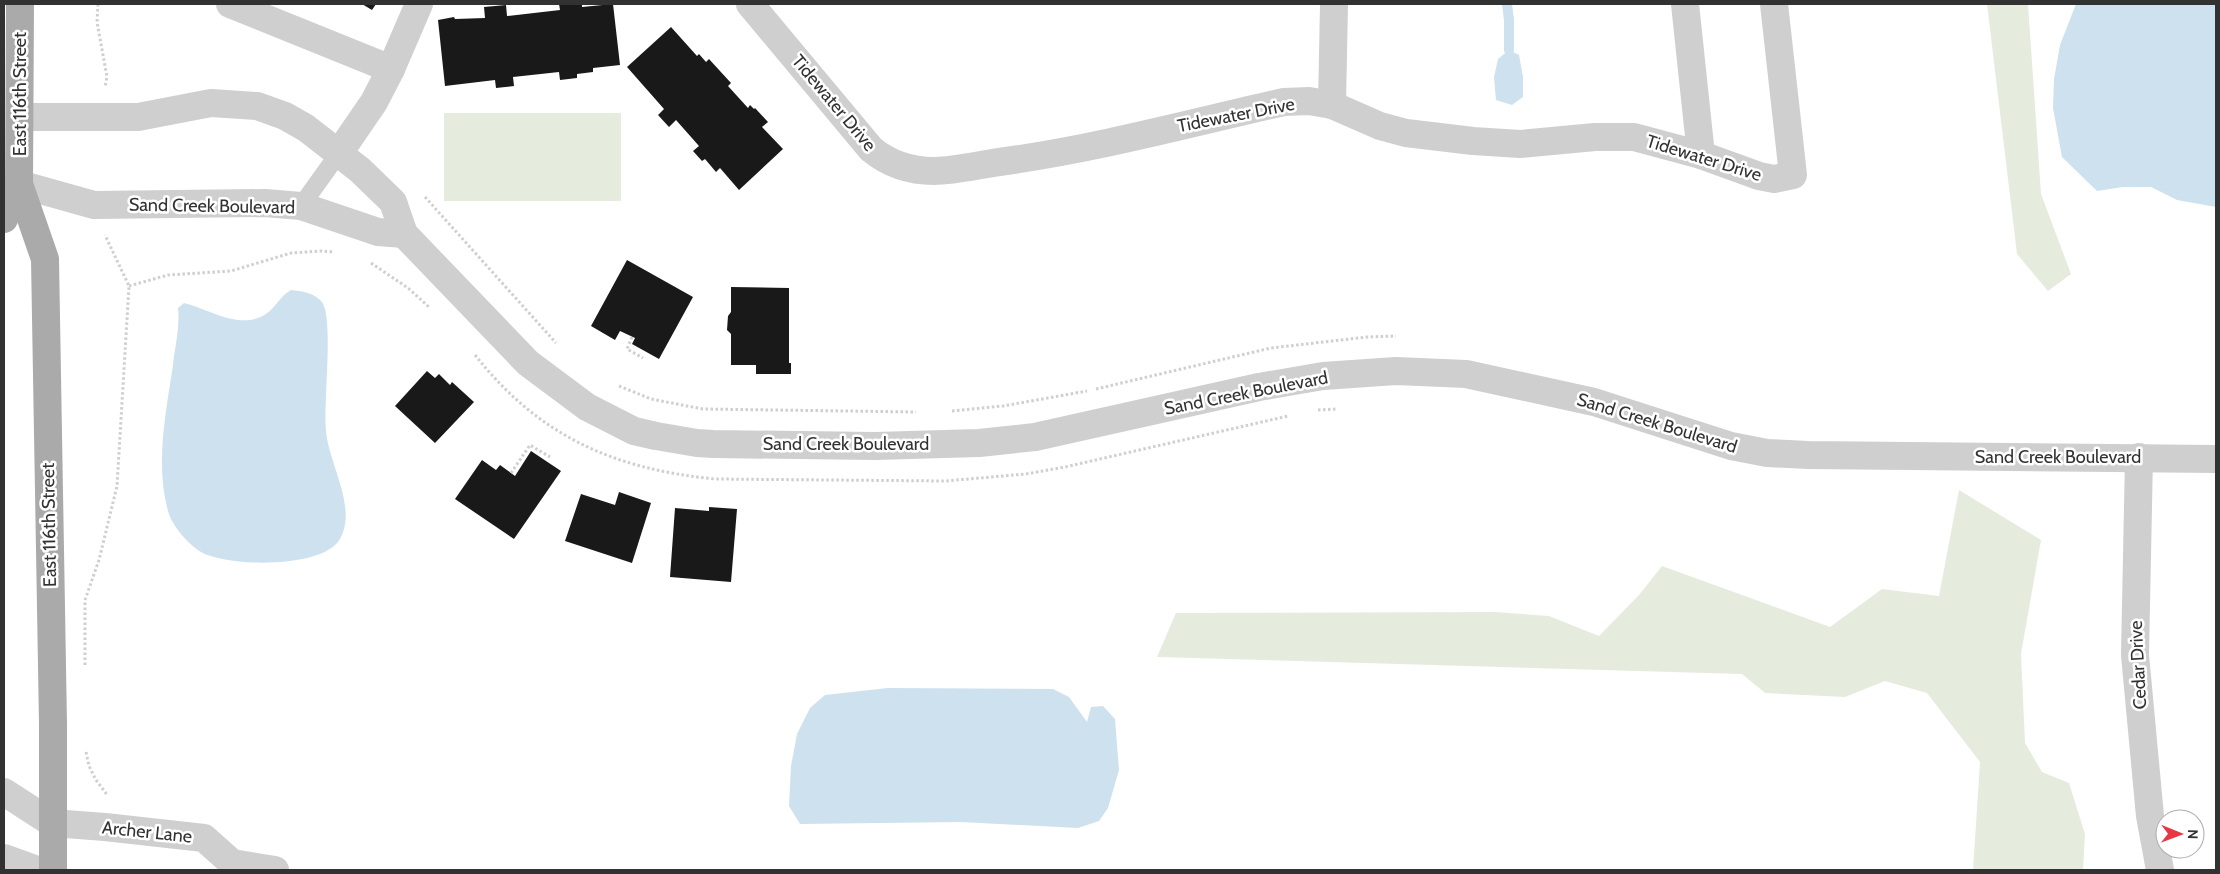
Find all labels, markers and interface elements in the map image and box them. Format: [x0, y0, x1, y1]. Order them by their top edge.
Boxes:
street label: East 116th Street [9, 32, 31, 156]
street label: Tidewater Drive [787, 50, 881, 156]
street label: Tidewater Drive [1175, 93, 1297, 137]
street label: Tidewater Drive [1644, 130, 1764, 186]
street label: Sand Creek Boulevard [129, 194, 295, 218]
street label: Sand Creek Boulevard [1162, 366, 1330, 420]
street label: Sand Creek Boulevard [1574, 388, 1740, 458]
street label: Sand Creek Boulevard [763, 433, 929, 455]
street label: Sand Creek Boulevard [1975, 446, 2141, 468]
street label: East 116th Street [37, 463, 61, 587]
street label: Cedar Drive [2125, 620, 2151, 710]
north arrow [2155, 809, 2205, 859]
street label: Archer Lane [101, 816, 193, 848]
text: N [2184, 829, 2202, 839]

